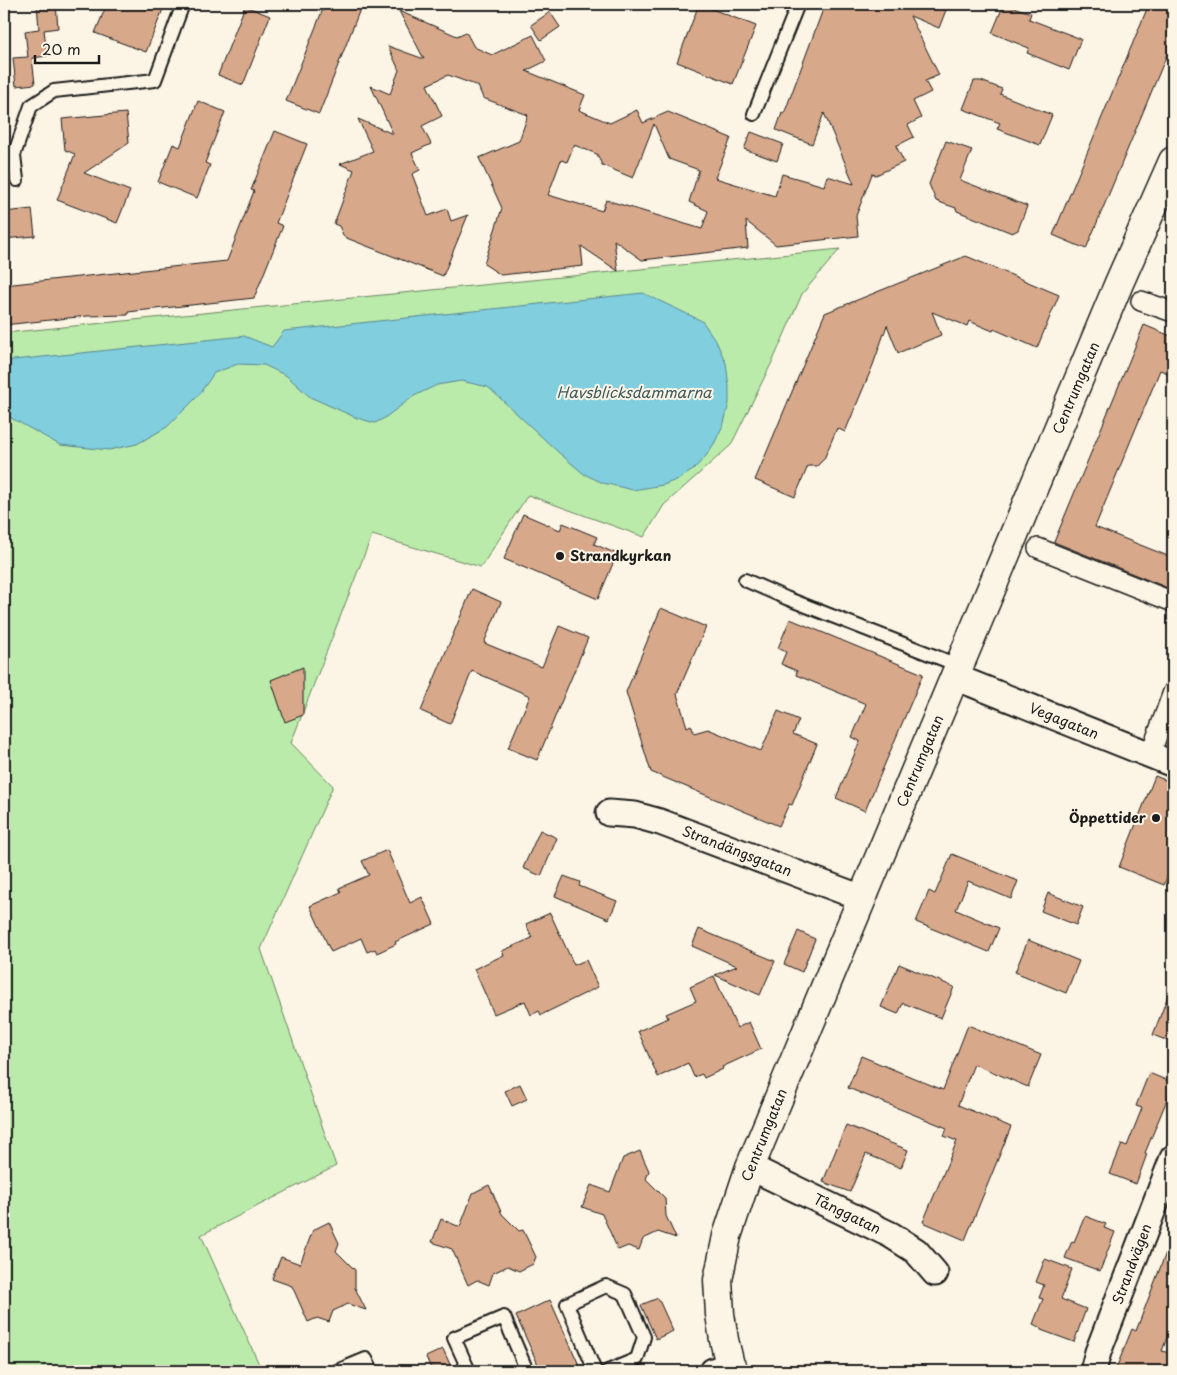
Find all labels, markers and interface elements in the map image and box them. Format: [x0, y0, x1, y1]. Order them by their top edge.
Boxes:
scale bar [35, 32, 99, 64]
text: 20 m [42, 37, 81, 60]
street label: Centrumgatan [1047, 338, 1104, 437]
water label: Havsblicksdammarna [556, 380, 712, 403]
place label: Strandkyrkan [570, 545, 671, 566]
marker: Strandkyrkan [554, 550, 566, 562]
street label: Vegagatan [1026, 697, 1102, 744]
street label: Centrumgatan [891, 711, 948, 810]
place label: Öppettider [1069, 807, 1147, 828]
marker: Öppettider [1150, 812, 1162, 824]
street label: Strandängsgatan [679, 820, 795, 881]
street label: Centrumgatan [735, 1085, 792, 1184]
street label: Tånggatan [810, 1188, 885, 1239]
street label: Strandvägen [1107, 1220, 1157, 1307]

